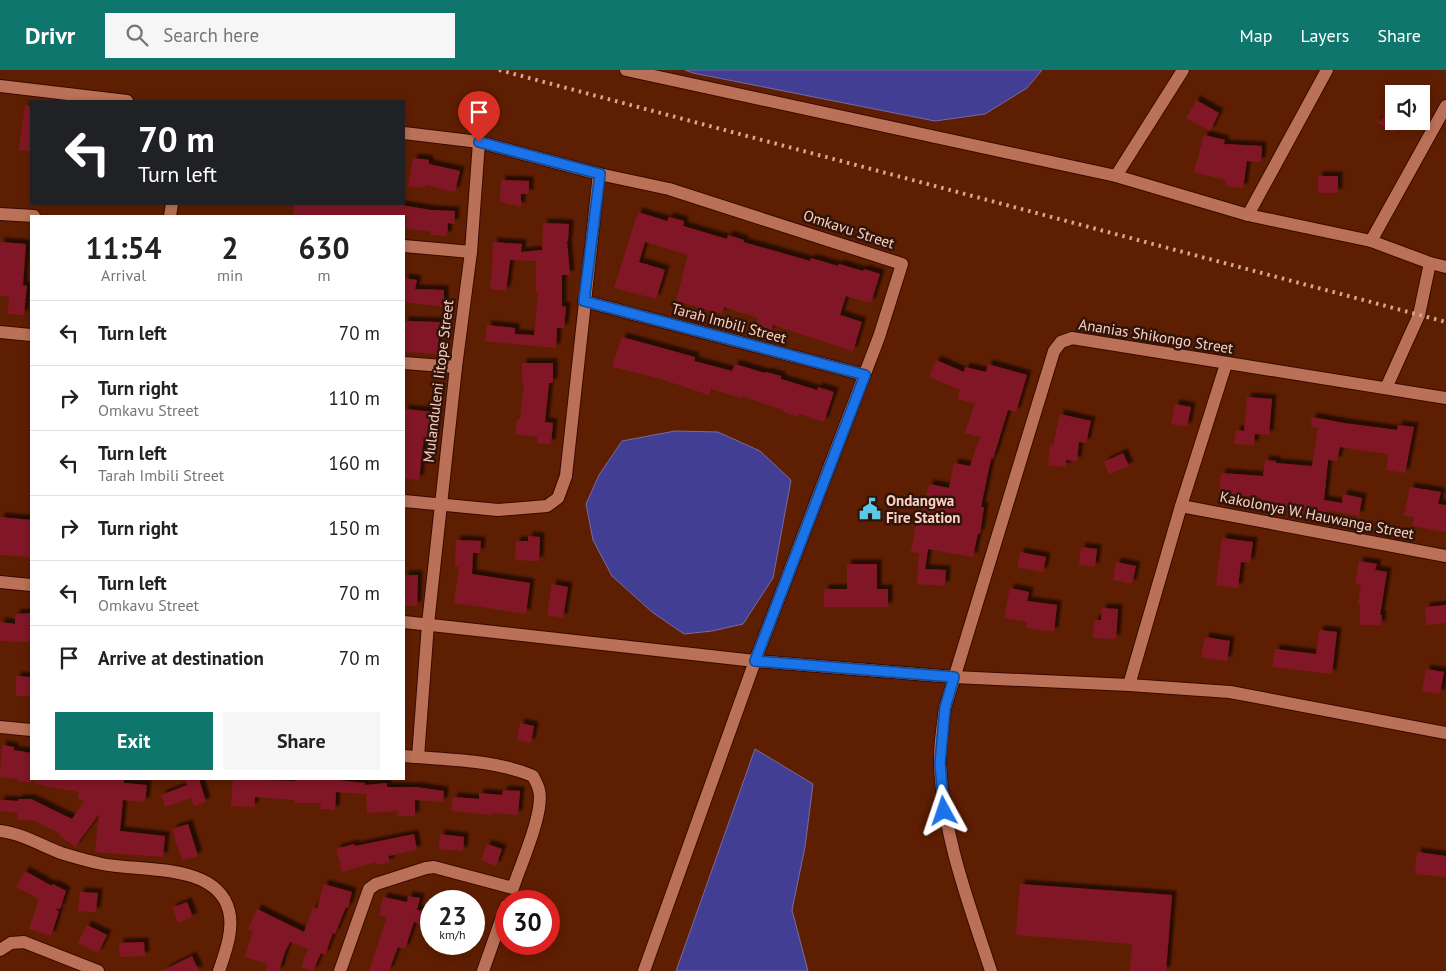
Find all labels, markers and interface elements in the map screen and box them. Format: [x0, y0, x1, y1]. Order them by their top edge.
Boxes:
search box [105, 13, 455, 58]
text: Drivr [25, 20, 75, 51]
icon: search [123, 21, 151, 49]
text: Search here [163, 23, 259, 47]
text: Map [1240, 24, 1272, 47]
text: Layers [1300, 24, 1349, 47]
text: Share [1377, 24, 1421, 47]
map controls [1385, 85, 1430, 130]
button: sound [1385, 85, 1430, 130]
pin [458, 91, 500, 142]
icon: arrive [465, 98, 493, 126]
text: 70 m [138, 116, 215, 162]
icon: left [55, 120, 120, 185]
text: Turn left [138, 160, 217, 188]
street label: Omkavu Street [801, 205, 897, 253]
text: 11:54 [85, 228, 162, 267]
text: 2 [222, 228, 239, 267]
text: 630 [298, 228, 350, 267]
text: Arrival [101, 265, 146, 285]
text: min [217, 265, 243, 285]
text: m [318, 265, 331, 285]
street label: Mulanduleni Iitope Street [419, 299, 457, 463]
street label: Tarah Imbili Street [669, 299, 789, 347]
street label: Ananias Shikongo Street [1077, 314, 1235, 358]
icon: left [55, 319, 83, 347]
text: Turn left [98, 321, 167, 345]
text: 70 m [339, 321, 380, 345]
text: Turn right [98, 376, 178, 400]
icon: right [55, 384, 83, 412]
text: 110 m [328, 386, 380, 410]
text: Omkavu Street [98, 400, 199, 420]
text: Turn left [98, 441, 167, 465]
icon: left [55, 449, 83, 477]
text: 160 m [328, 451, 380, 475]
text: Tarah Imbili Street [98, 465, 224, 485]
street label: Kakolonya W. Hauwanga Street [1218, 487, 1416, 543]
place label: Ondangwa Fire Station [886, 491, 960, 527]
public building icon: Ondangwa Fire Station [857, 496, 883, 522]
icon: right [55, 514, 83, 542]
text: Turn right [98, 516, 178, 540]
text: 150 m [328, 516, 380, 540]
text: Turn left [98, 571, 167, 595]
icon: left [55, 579, 83, 607]
text: 70 m [339, 581, 380, 605]
text: Omkavu Street [98, 595, 199, 615]
icon: arrive [55, 644, 83, 672]
text: Arrive at destination [98, 646, 264, 670]
text: 70 m [339, 646, 380, 670]
button: Exit [55, 712, 213, 770]
button: Share [223, 712, 380, 770]
position arrow [917, 784, 969, 836]
speed limit sign: 30 [495, 890, 560, 955]
text: 23 [438, 900, 467, 932]
text: km/h [439, 927, 466, 942]

